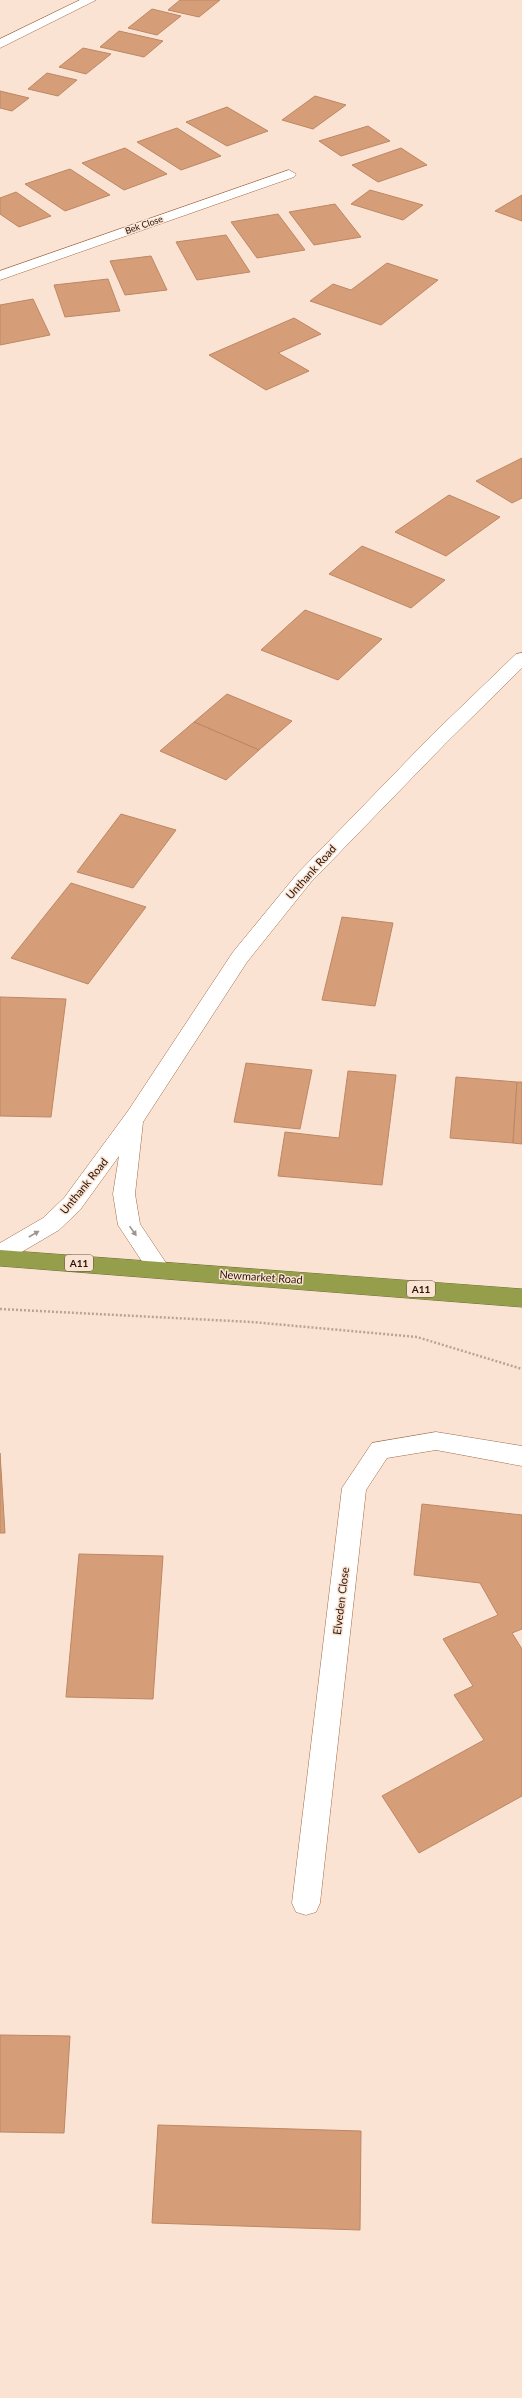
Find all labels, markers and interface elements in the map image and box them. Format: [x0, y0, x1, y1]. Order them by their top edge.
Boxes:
street label: Bek Close [123, 213, 164, 236]
street label: Unthank Road [283, 842, 338, 901]
street label: Unthank Road [57, 1155, 110, 1216]
one-way arrow [129, 1226, 137, 1236]
one-way arrow [28, 1231, 40, 1238]
road number: A11 [65, 1255, 93, 1271]
street label: Newmarket Road [219, 1267, 303, 1286]
road number: A11 [407, 1281, 435, 1297]
street label: Elveden Close [330, 1566, 351, 1635]

